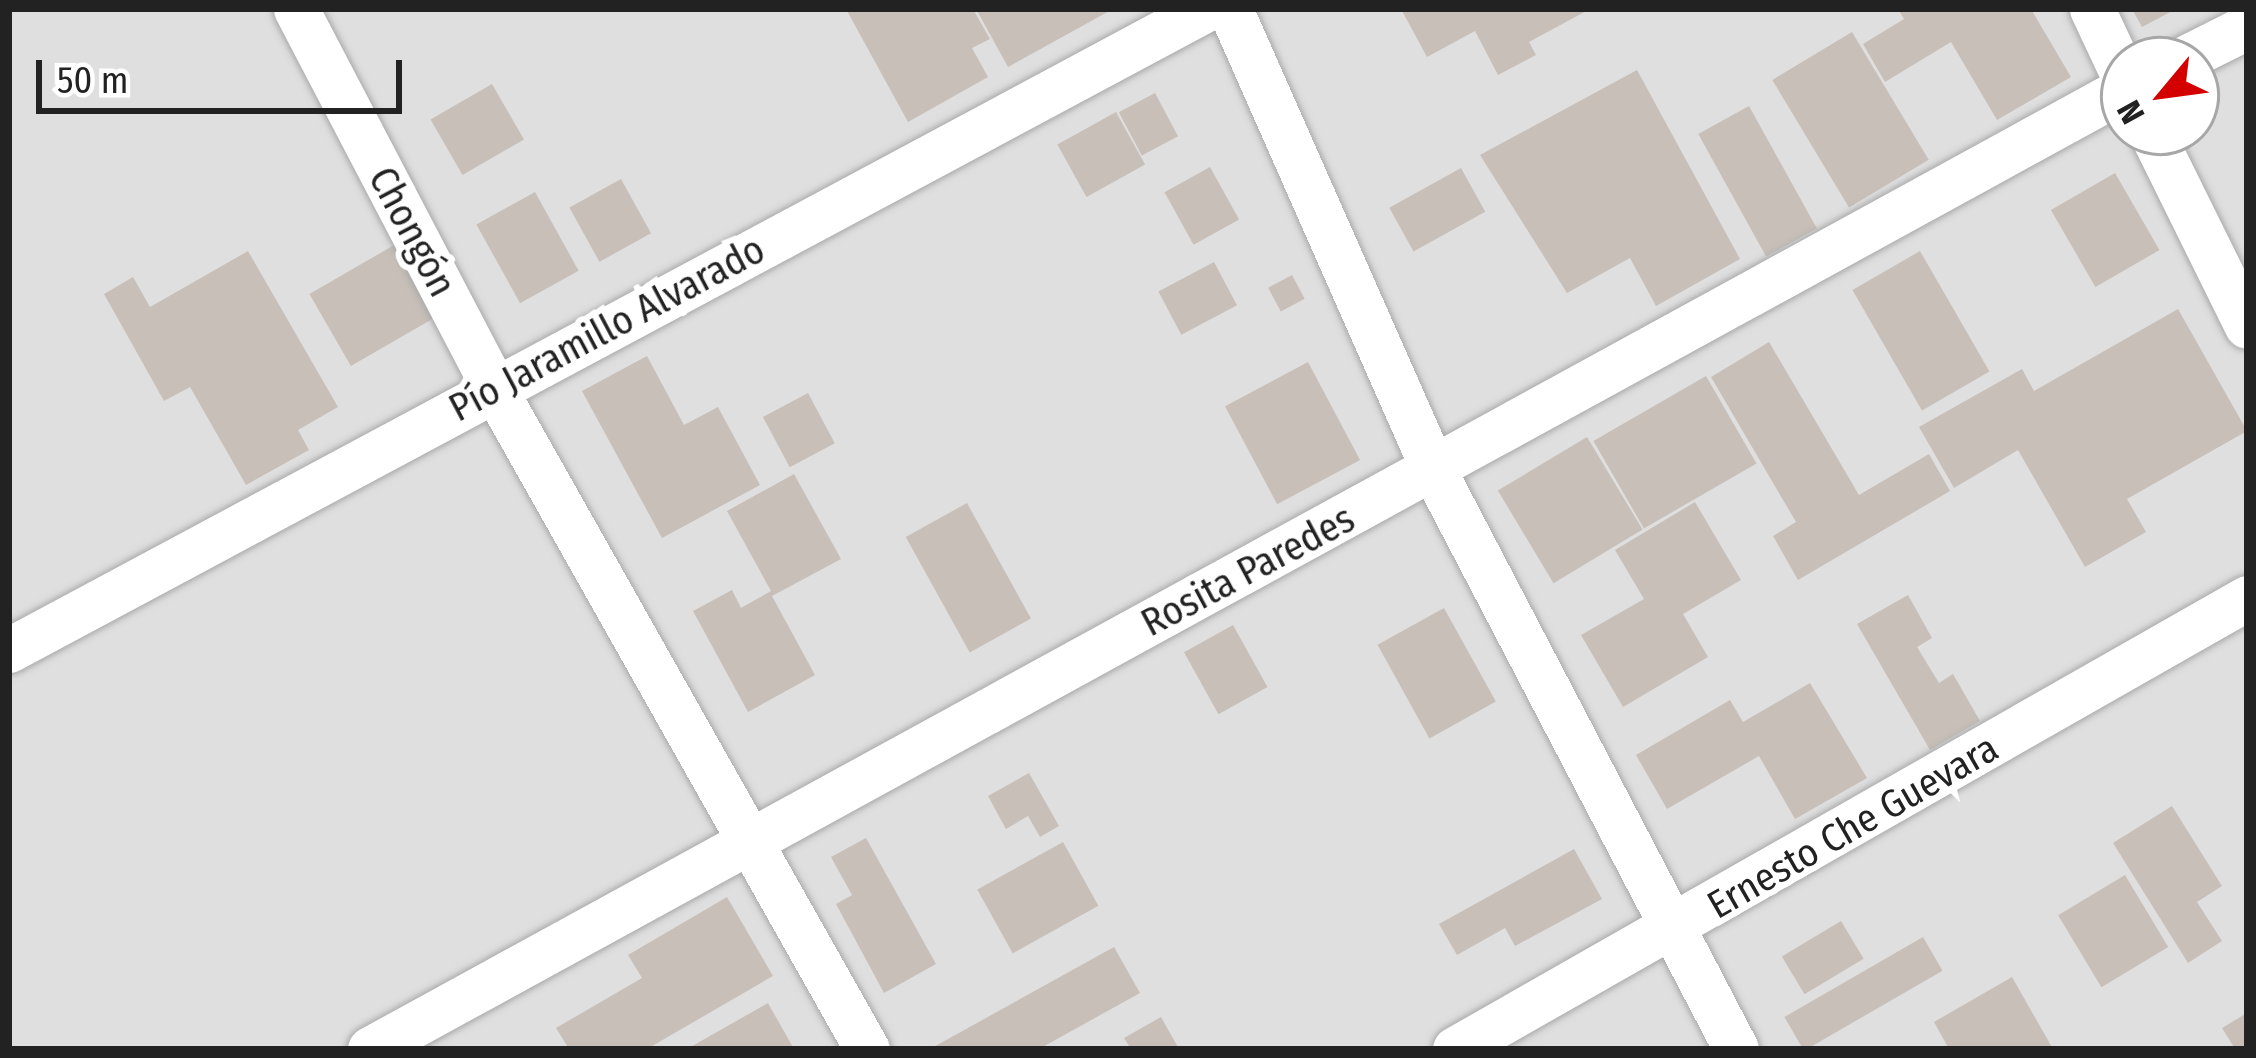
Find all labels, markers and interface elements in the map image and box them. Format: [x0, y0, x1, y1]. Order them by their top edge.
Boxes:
scale bar [42, 36, 408, 110]
north arrow [2100, 36, 2220, 156]
text: 50 m [57, 59, 128, 103]
text: N [2109, 94, 2153, 130]
street label: Chongón [359, 159, 465, 305]
street label: Pío Jaramillo Alvarado [441, 226, 773, 432]
street label: Rosita Paredes [1133, 495, 1363, 647]
street label: Ernesto Che Guevara [1699, 725, 2007, 929]

